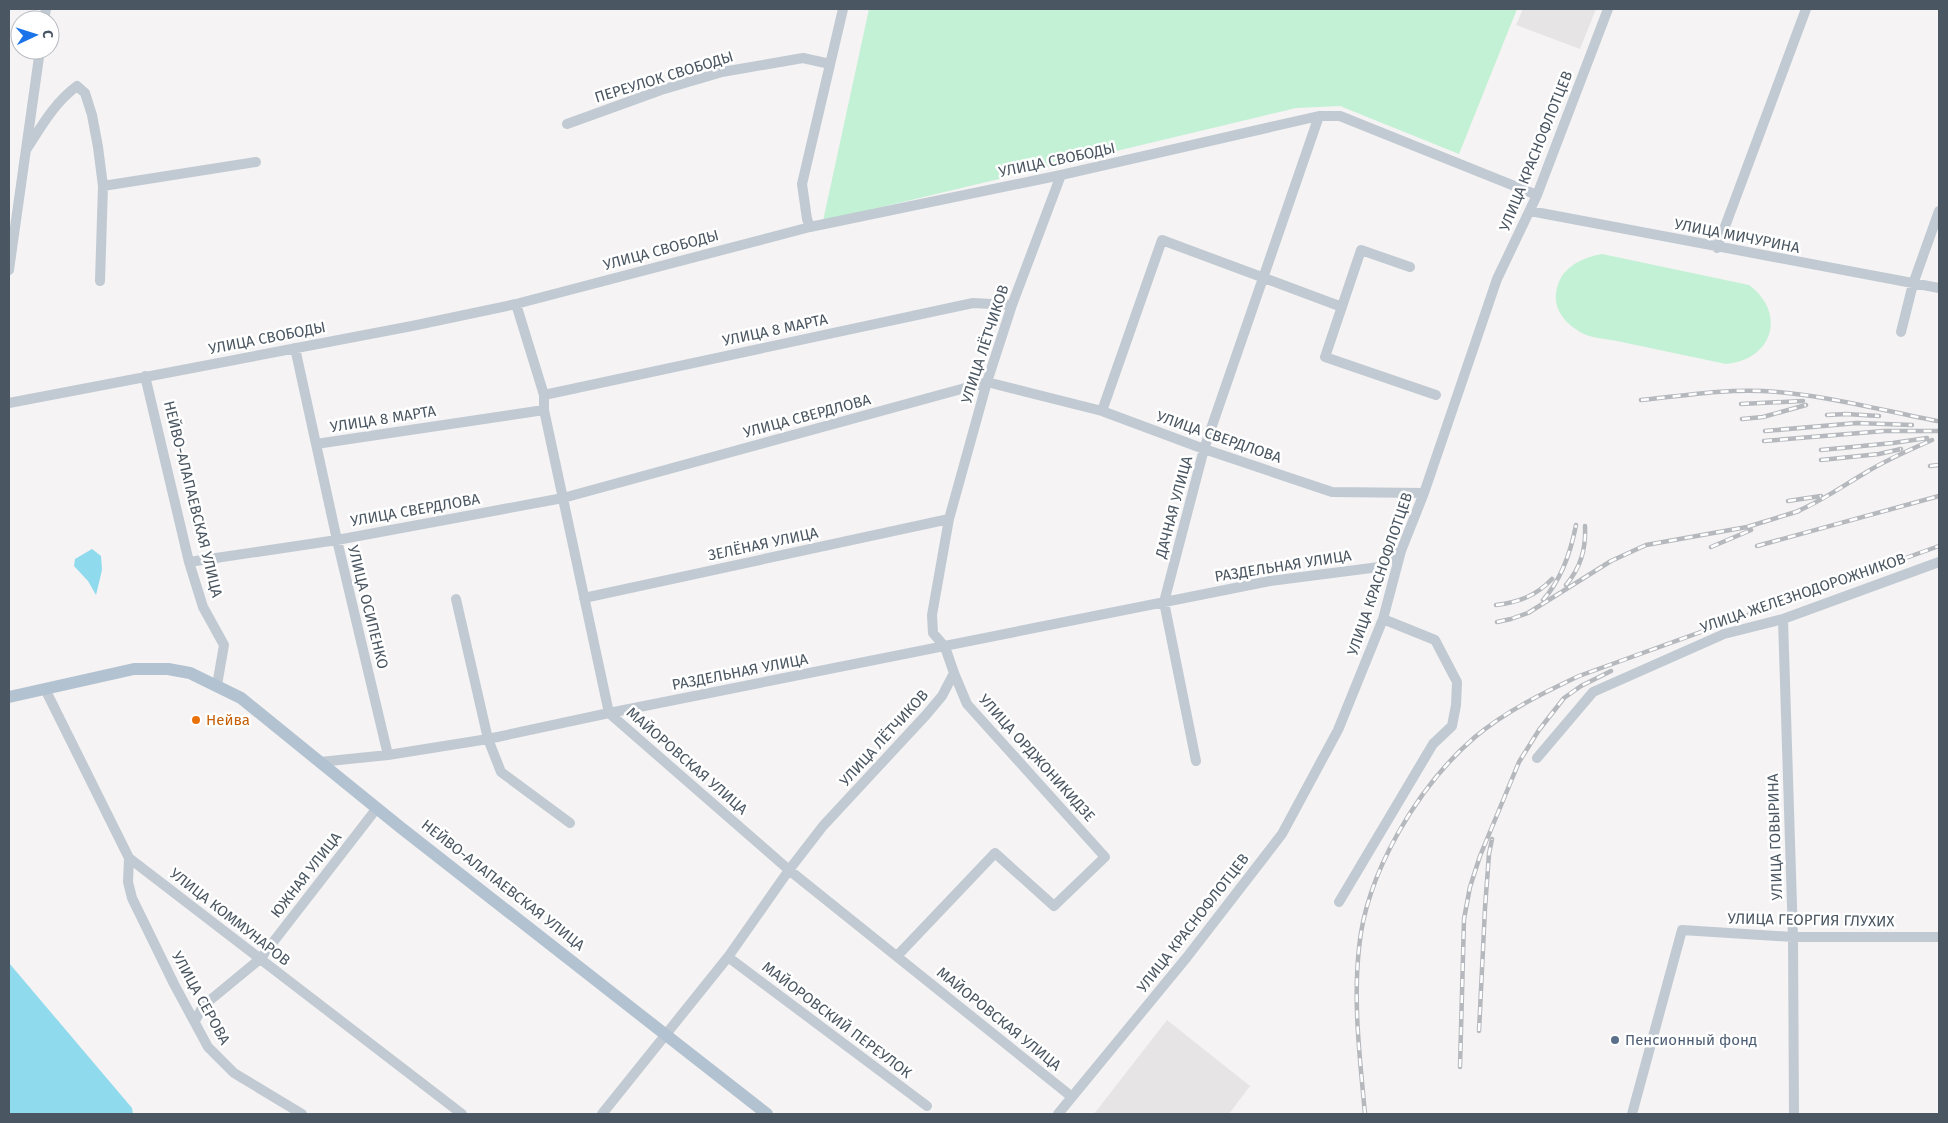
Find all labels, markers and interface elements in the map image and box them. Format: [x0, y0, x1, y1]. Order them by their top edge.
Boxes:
north arrow [10, 10, 60, 60]
text: С [39, 30, 56, 39]
street label: ПЕРЕУЛОК СВОБОДЫ [593, 47, 735, 107]
street label: УЛИЦА КРАСНОФЛОТЦЕВ [1496, 68, 1576, 234]
street label: УЛИЦА СВОБОДЫ [997, 139, 1117, 181]
street label: УЛИЦА МИЧУРИНА [1673, 215, 1802, 257]
street label: УЛИЦА СВОБОДЫ [601, 226, 721, 274]
street label: УЛИЦА ЛЁТЧИКОВ [957, 282, 1013, 406]
street label: УЛИЦА 8 МАРТА [721, 310, 830, 350]
street label: УЛИЦА СВОБОДЫ [207, 318, 327, 358]
street label: УЛИЦА СВЕРДЛОВА [741, 390, 873, 442]
street label: НЕЙВО-АЛАПАЕВСКАЯ УЛИЦА [160, 399, 226, 600]
street label: УЛИЦА 8 МАРТА [329, 402, 438, 436]
street label: УЛИЦА СВЕРДЛОВА [1154, 407, 1284, 467]
street label: ДАЧНАЯ УЛИЦА [1151, 454, 1196, 561]
street label: УЛИЦА СВЕРДЛОВА [349, 490, 481, 530]
street label: УЛИЦА КРАСНОФЛОТЦЕВ [1344, 490, 1416, 658]
street label: ЗЕЛЁНАЯ УЛИЦА [706, 523, 820, 564]
street label: УЛИЦА ОСИПЕНКО [344, 543, 392, 671]
street label: РАЗДЕЛЬНАЯ УЛИЦА [1213, 546, 1353, 586]
street label: УЛИЦА ЖЕЛЕЗНОДОРОЖНИКОВ [1698, 549, 1908, 637]
street label: РАЗДЕЛЬНАЯ УЛИЦА [670, 650, 810, 694]
street label: УЛИЦА ЛЁТЧИКОВ [836, 686, 932, 790]
street label: УЛИЦА ОРДЖОНИКИДЗЕ [975, 691, 1099, 825]
street label: МАЙОРОВСКАЯ УЛИЦА [623, 704, 751, 819]
place label: Нейва [206, 711, 250, 729]
marker: Нейва [190, 714, 202, 726]
street label: УЛИЦА ГОВЫРИНА [1764, 773, 1786, 901]
street label: НЕЙВО-АЛАПАЕВСКАЯ УЛИЦА [418, 816, 589, 955]
street label: ЮЖНАЯ УЛИЦА [267, 828, 345, 921]
street label: УЛИЦА КРАСНОФЛОТЦЕВ [1133, 850, 1253, 996]
street label: УЛИЦА КОММУНАРОВ [166, 864, 294, 970]
street label: УЛИЦА ГЕОРГИЯ ГЛУХИХ [1727, 910, 1896, 930]
street label: УЛИЦА СЕРОВА [168, 948, 234, 1048]
street label: МАЙОРОВСКИЙ ПЕРЕУЛОК [759, 958, 915, 1082]
street label: МАЙОРОВСКАЯ УЛИЦА [933, 963, 1065, 1075]
place label: Пенсионный фонд [1625, 1031, 1757, 1049]
marker: Пенсионный фонд [1609, 1034, 1621, 1046]

